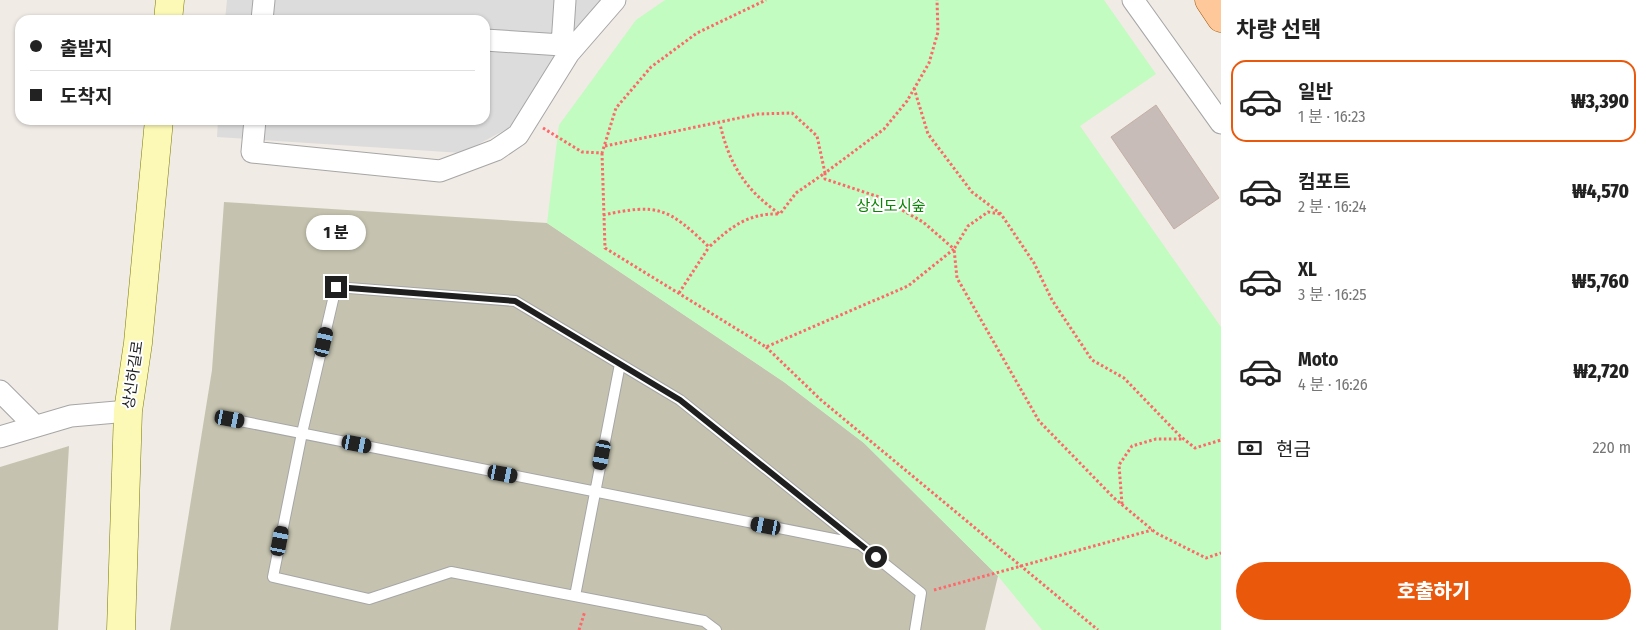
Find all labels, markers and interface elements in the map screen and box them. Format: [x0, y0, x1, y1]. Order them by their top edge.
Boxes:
text: 차량 선택 [1236, 16, 1322, 43]
text: 출발지 [60, 37, 112, 60]
icon: car [1238, 79, 1283, 124]
text: 일반 [1298, 80, 1333, 103]
text: 도착지 [60, 85, 112, 108]
text: ₩3,390 [1571, 90, 1629, 113]
text: 1 분 · 16:23 [1298, 107, 1365, 126]
icon: car [1238, 169, 1283, 214]
text: 컴포트 [1298, 170, 1350, 193]
text: ₩4,570 [1572, 180, 1629, 203]
park label: 상신도시숲 [856, 197, 926, 215]
text: 2 분 · 16:24 [1298, 197, 1367, 216]
callout: 1 분 [306, 214, 366, 250]
text: 1 분 [324, 223, 348, 242]
text: XL [1298, 258, 1317, 281]
icon: car [1238, 259, 1283, 304]
text: ₩5,760 [1572, 270, 1629, 293]
route end [325, 276, 347, 298]
text: 3 분 · 16:25 [1298, 285, 1367, 304]
car [313, 326, 334, 358]
street label: 상신하길로 [119, 340, 147, 410]
text: Moto [1298, 348, 1338, 371]
icon: car [1238, 349, 1283, 394]
text: ₩2,720 [1573, 360, 1629, 383]
text: 4 분 · 16:26 [1298, 375, 1368, 394]
car [213, 409, 246, 429]
car [340, 434, 373, 454]
icon: cash [1236, 434, 1264, 462]
text: 현금 [1276, 438, 1311, 461]
text: 220 m [1592, 438, 1631, 457]
car [591, 439, 612, 471]
car [486, 464, 519, 484]
car [749, 516, 782, 536]
car [269, 525, 290, 557]
route start [865, 546, 887, 568]
button: 호출하기 [1236, 562, 1631, 620]

